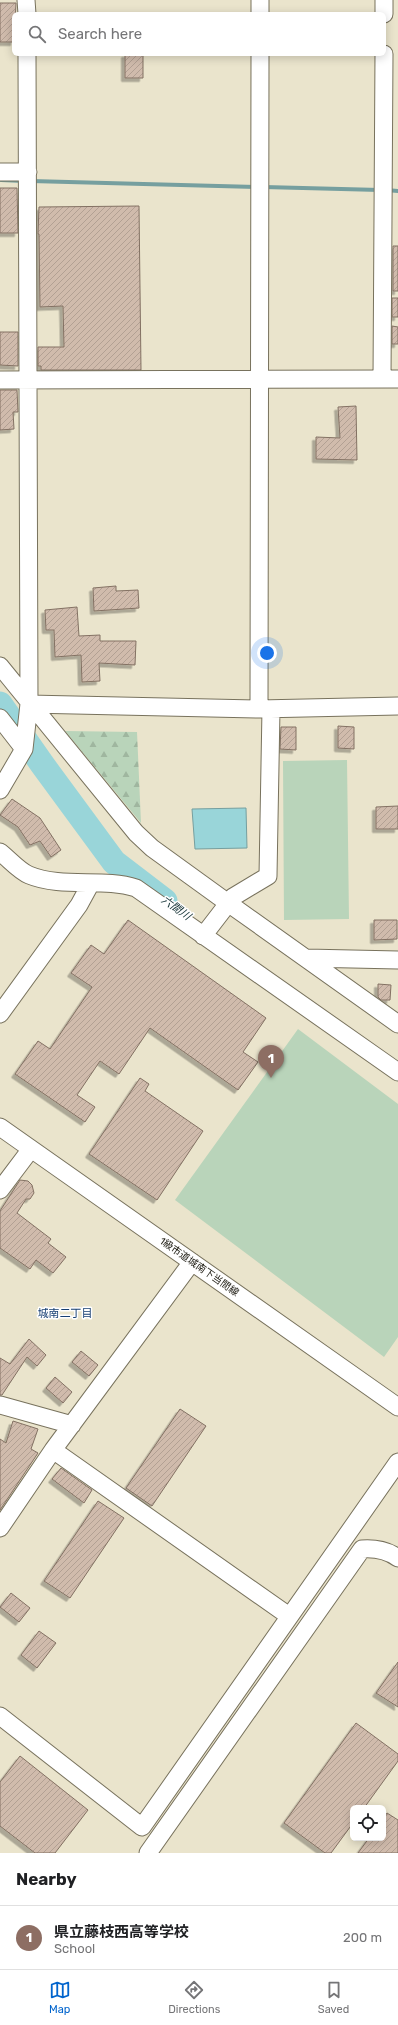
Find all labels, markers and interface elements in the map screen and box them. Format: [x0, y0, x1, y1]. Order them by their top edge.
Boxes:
search box [12, 12, 386, 56]
icon: search [26, 23, 48, 45]
text: Search here [58, 25, 142, 43]
your location [257, 643, 277, 663]
water label: 六間川 [159, 893, 194, 924]
pin: 1 [258, 1045, 284, 1078]
street label: 1級市道城南下当間線 [157, 1235, 241, 1299]
district label: 城南二丁目 [38, 1307, 93, 1320]
map controls [350, 1805, 386, 1841]
button: locate [350, 1805, 386, 1841]
text: Nearby [16, 1869, 77, 1889]
text: 県立藤枝西高等学校 [54, 1923, 189, 1941]
text: 1 [26, 1930, 32, 1945]
text: 200 m [343, 1930, 382, 1945]
text: School [54, 1941, 95, 1956]
tab: Map [49, 1979, 71, 2016]
tab: Directions [168, 1979, 220, 2016]
tab: Saved [318, 1979, 349, 2016]

